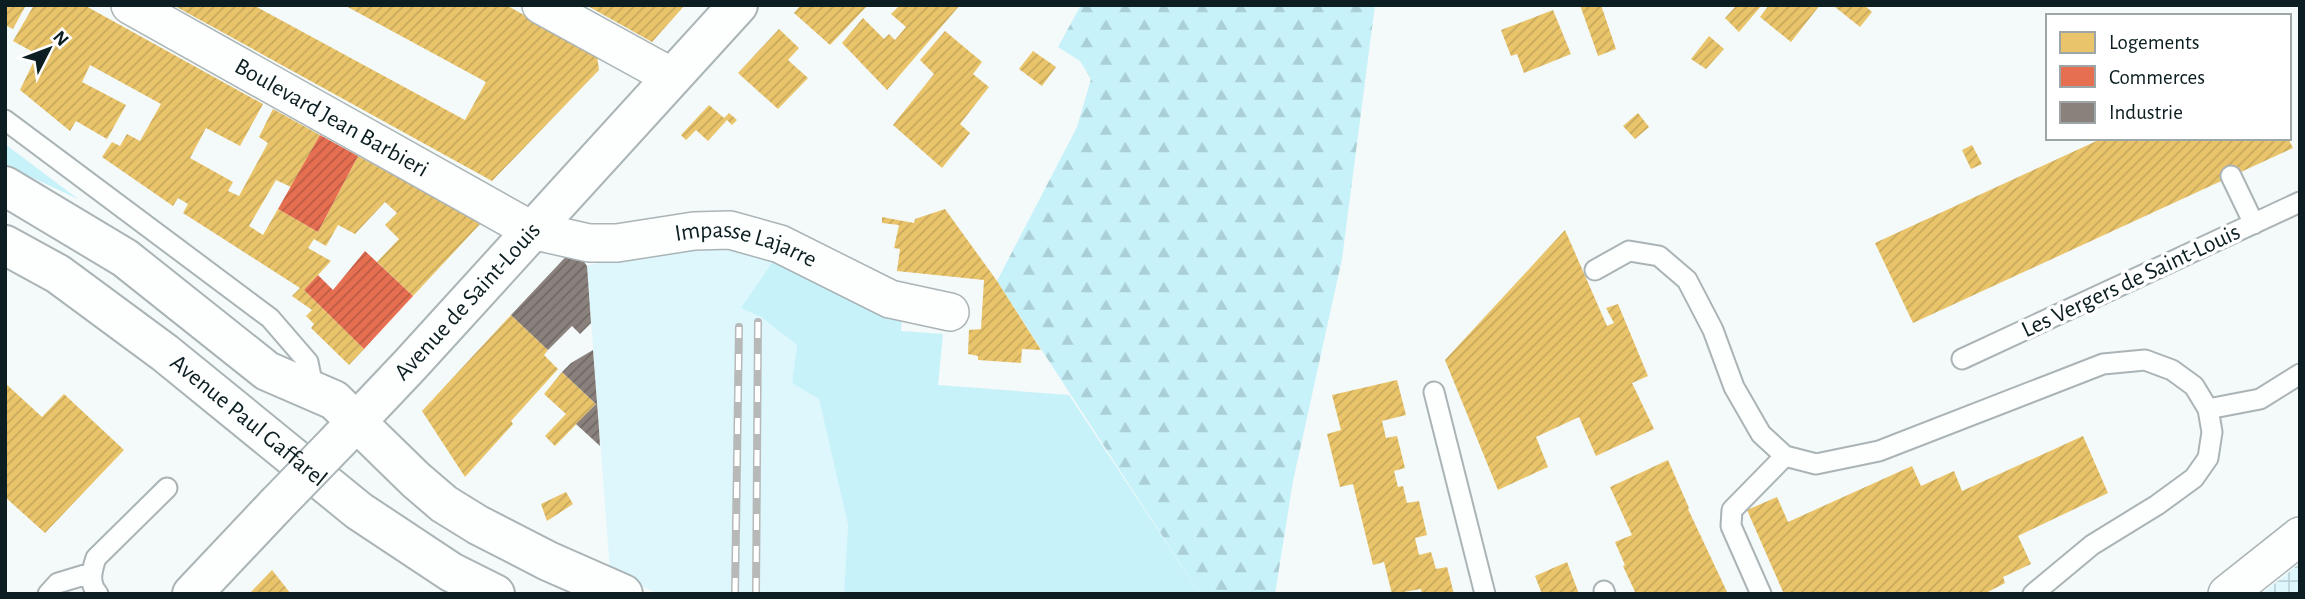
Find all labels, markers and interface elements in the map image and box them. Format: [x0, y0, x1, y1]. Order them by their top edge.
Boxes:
north arrow [14, 14, 84, 84]
legend [2046, 14, 2291, 140]
text: N [49, 27, 72, 50]
text: Logements [2109, 32, 2199, 53]
street label: Boulevard Jean Barbieri [230, 54, 432, 182]
text: Commerces [2109, 67, 2205, 88]
text: Industrie [2109, 102, 2183, 123]
street label: Avenue de Saint-Louis [390, 218, 545, 385]
street label: Impasse Lajarre [673, 218, 820, 272]
street label: Les Vergers de Saint-Louis [2018, 220, 2244, 342]
street label: Avenue Paul Gaffarel [166, 350, 331, 492]

